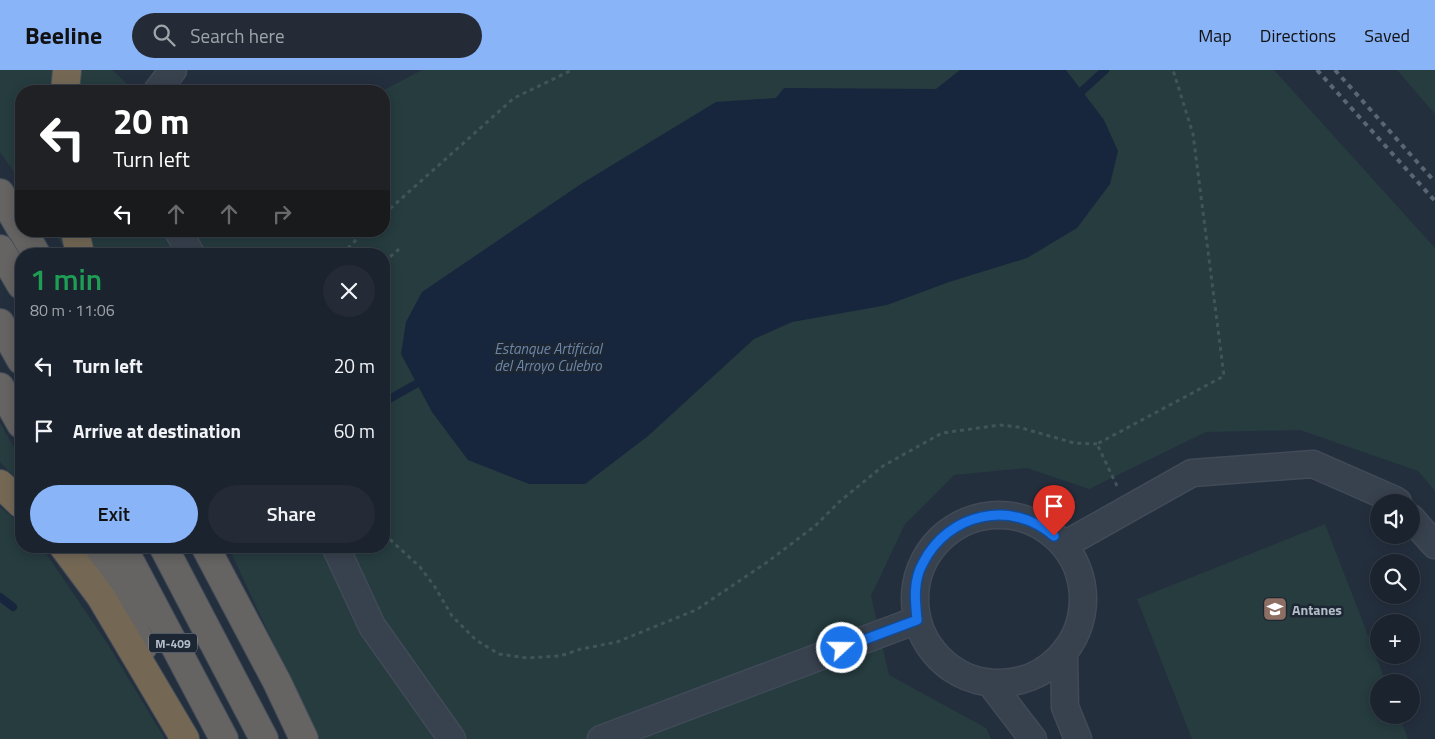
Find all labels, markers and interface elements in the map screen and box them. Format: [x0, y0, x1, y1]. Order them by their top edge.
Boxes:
search box [132, 13, 482, 58]
text: Beeline [25, 17, 102, 53]
icon: search [150, 21, 178, 49]
text: Search here [190, 21, 285, 50]
text: Map [1198, 22, 1232, 49]
text: Directions [1260, 22, 1336, 49]
text: Saved [1364, 22, 1410, 49]
text: 20 m [113, 94, 189, 148]
icon: left [30, 105, 95, 170]
text: Turn left [113, 142, 190, 176]
icon: left [109, 200, 137, 228]
icon: ahead [162, 200, 190, 228]
icon: ahead [215, 200, 243, 228]
icon: right [268, 200, 296, 228]
text: 1 min [30, 256, 102, 302]
button: close [323, 265, 375, 317]
text: 80 m · 11:06 [30, 298, 115, 322]
water label: Estanque Artificial del Arroyo Culebro [494, 337, 603, 377]
text: Turn left [73, 351, 143, 380]
text: 20 m [334, 351, 375, 380]
icon: left [30, 352, 58, 380]
text: Arrive at destination [73, 416, 241, 445]
text: 60 m [334, 416, 375, 445]
icon: arrive [30, 417, 58, 445]
button: Exit [30, 485, 198, 543]
button: Share [208, 485, 375, 543]
pin [1033, 485, 1075, 536]
icon: arrive [1040, 492, 1068, 520]
map controls [1370, 494, 1420, 724]
button: sound [1370, 494, 1420, 544]
button: search [1370, 554, 1420, 604]
school or university icon: Antanes [1262, 596, 1288, 622]
place label: Antanes [1292, 599, 1342, 620]
button: + [1370, 614, 1420, 664]
position arrow [815, 621, 867, 673]
road number: M-409 [149, 634, 197, 652]
button: − [1370, 674, 1420, 724]

